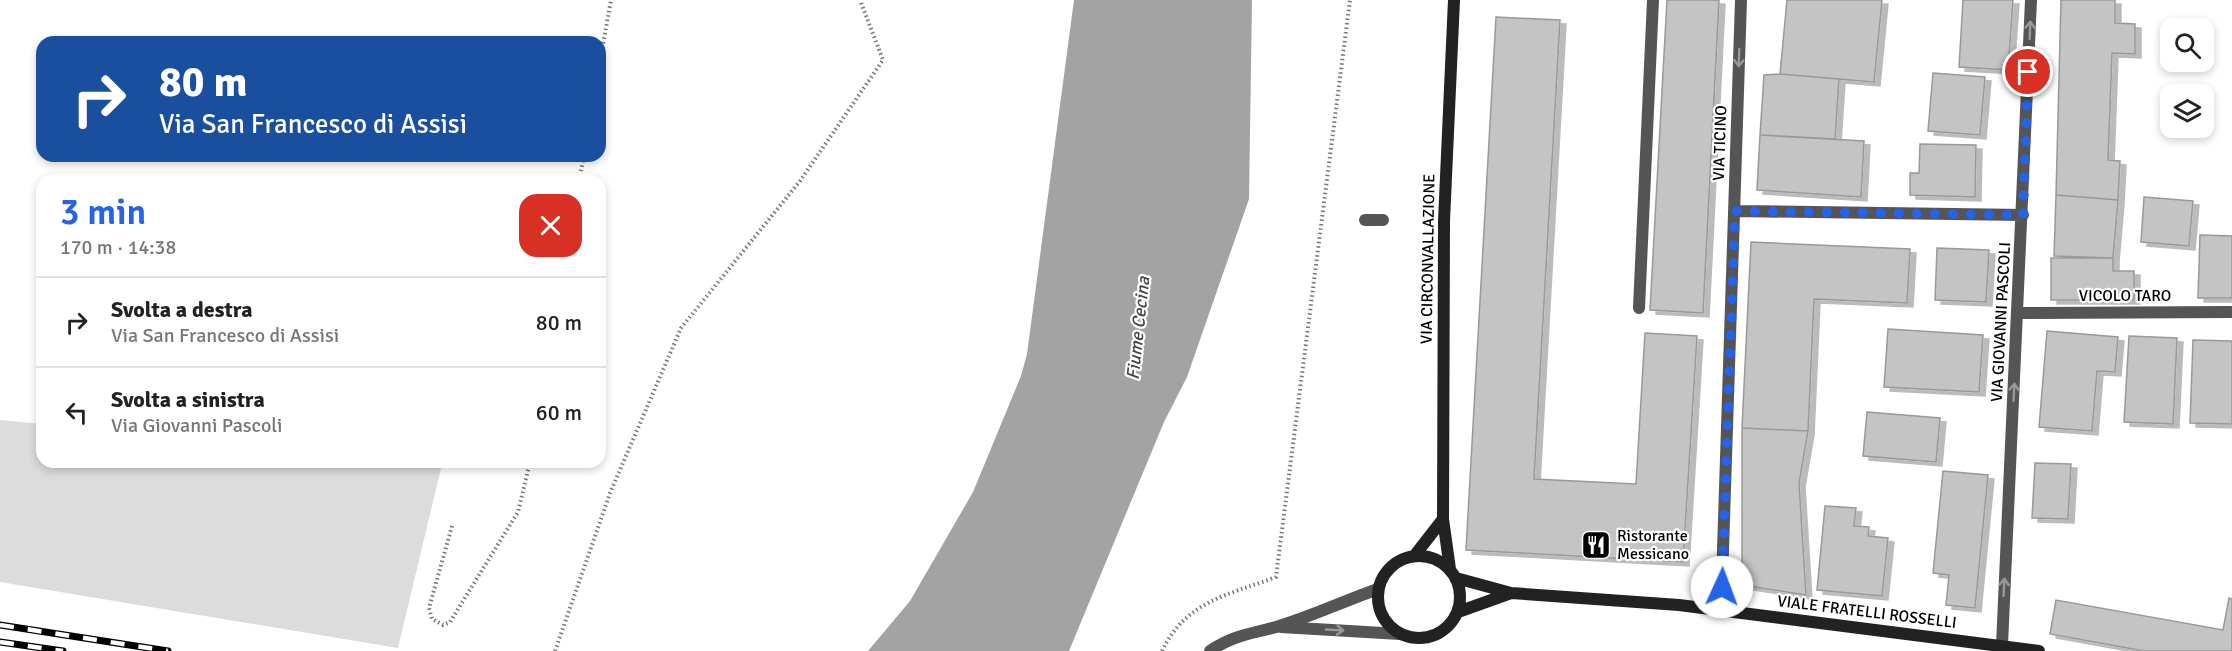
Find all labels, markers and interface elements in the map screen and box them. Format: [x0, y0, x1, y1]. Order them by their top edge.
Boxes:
map controls [2160, 18, 2214, 138]
button: search [2160, 18, 2214, 72]
one-way arrow [2024, 20, 2036, 40]
pin [2002, 46, 2053, 97]
one-way arrow [1733, 48, 1745, 68]
icon: arrive [2011, 55, 2044, 88]
text: 80 m [159, 57, 248, 108]
icon: right [60, 60, 138, 138]
button: layers [2160, 84, 2214, 138]
street label: VIA TICINO [1709, 105, 1731, 181]
text: Via San Francesco di Assisi [159, 108, 467, 141]
street label: VIA CIRCONVALLAZIONE [1417, 174, 1439, 344]
text: 3 min [60, 190, 146, 235]
button: close [519, 194, 582, 257]
text: 170 m · 14:38 [60, 235, 176, 260]
street label: VIA GIOVANNI PASCOLI [1987, 241, 2015, 403]
water label: Fiume Cecina [1122, 274, 1154, 381]
street label: VICOLO TARO [2079, 286, 2171, 306]
text: Svolta a destra [111, 296, 252, 323]
icon: right [60, 306, 93, 339]
text: 80 m [536, 309, 582, 336]
text: Via San Francesco di Assisi [111, 323, 339, 348]
one-way arrow [2008, 383, 2019, 403]
text: Svolta a sinistra [111, 386, 265, 413]
icon: left [60, 396, 93, 429]
text: 60 m [536, 399, 582, 426]
text: Via Giovanni Pascoli [111, 413, 283, 438]
place label: Ristorante Messicano [1617, 526, 1689, 564]
restaurant icon: Ristorante Messicano [1580, 529, 1612, 561]
position arrow [1690, 555, 1754, 619]
one-way arrow [1999, 578, 2010, 598]
street label: VIALE FRATELLI ROSSELLI [1776, 591, 1958, 633]
one-way arrow [1324, 625, 1344, 636]

